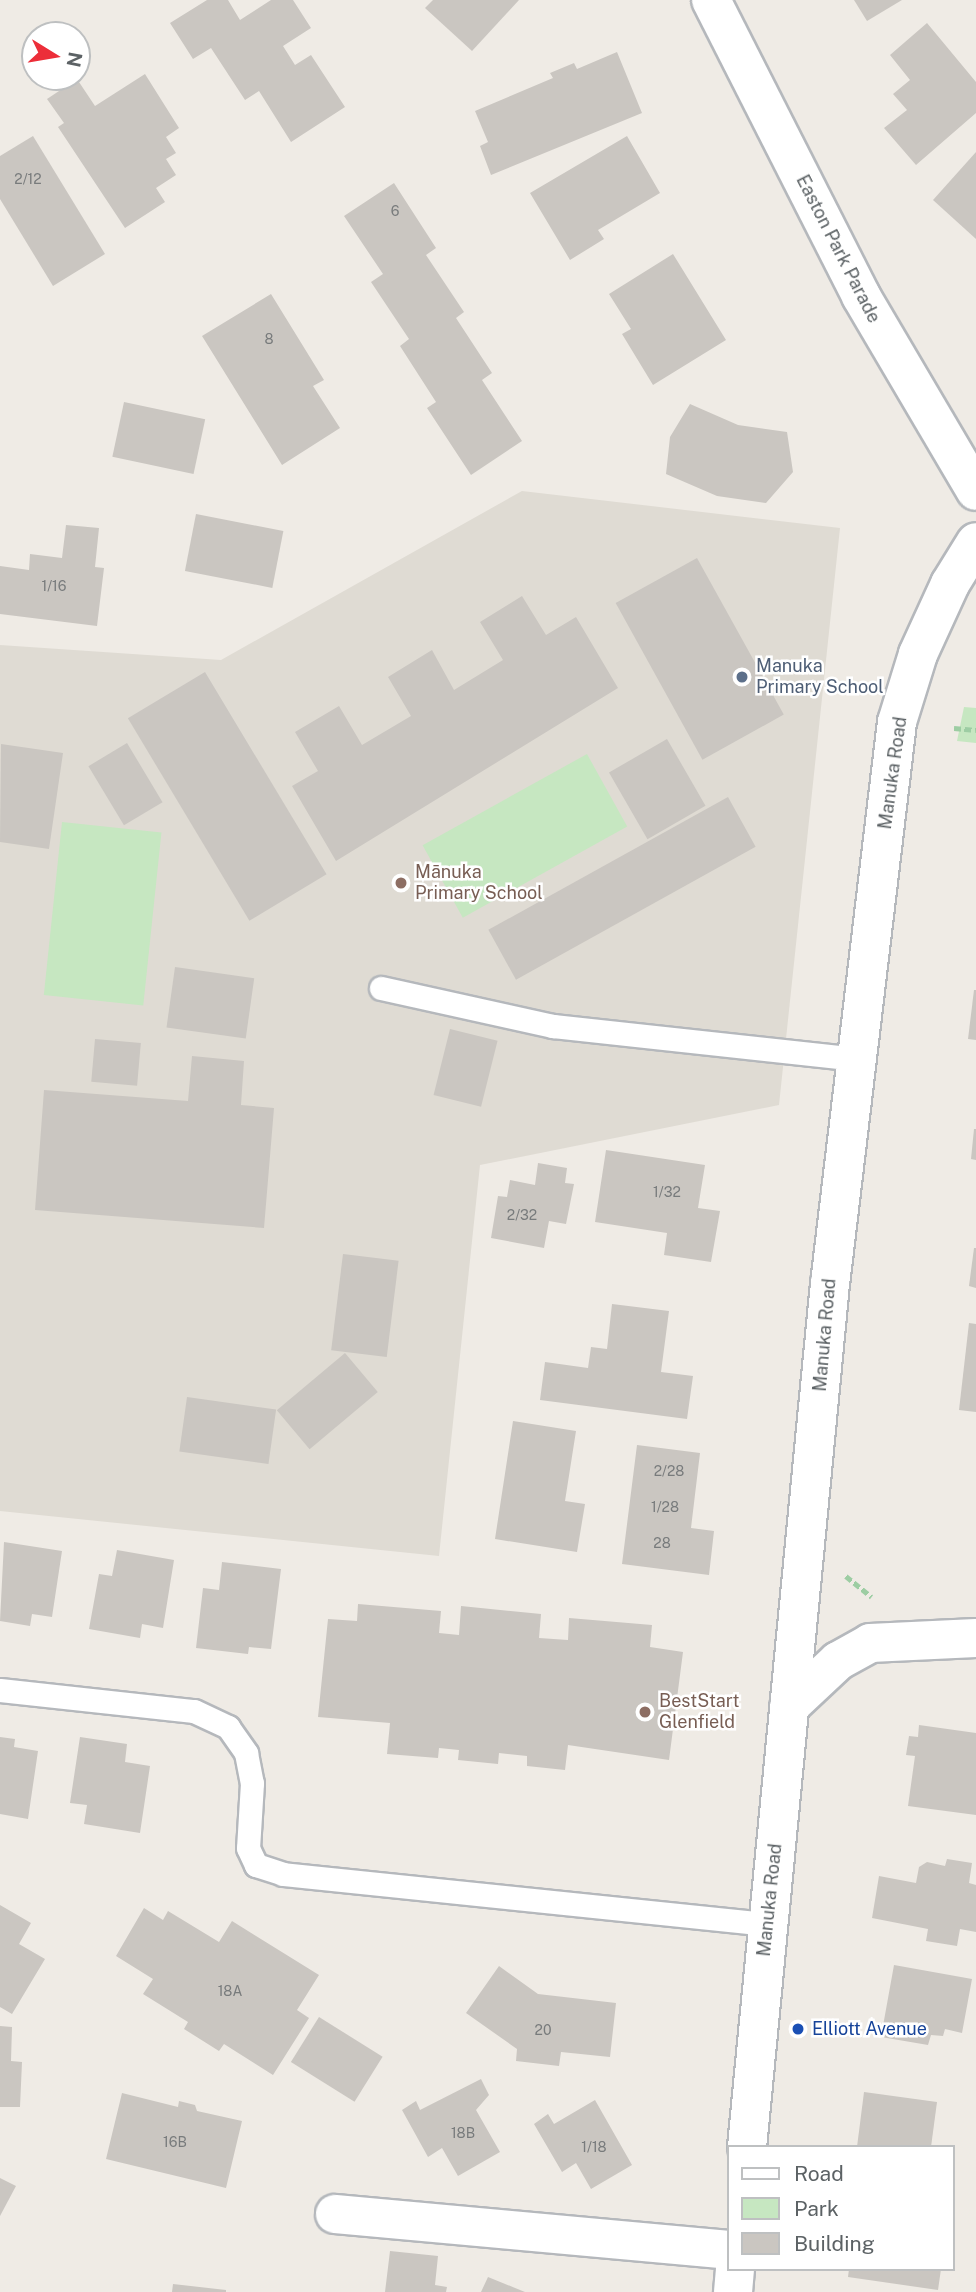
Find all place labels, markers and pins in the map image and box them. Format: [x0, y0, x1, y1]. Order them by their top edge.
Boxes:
place label: Manuka Primary School [756, 656, 884, 698]
marker: Manuka Primary School [734, 669, 750, 685]
place label: Mānuka Primary School [415, 862, 543, 904]
marker: Mānuka Primary School [393, 875, 409, 891]
place label: BestStart Glenfield [659, 1691, 740, 1734]
marker: BestStart Glenfield [637, 1704, 653, 1720]
place label: Elliott Avenue [812, 2018, 927, 2040]
marker: Elliott Avenue [790, 2021, 806, 2037]

